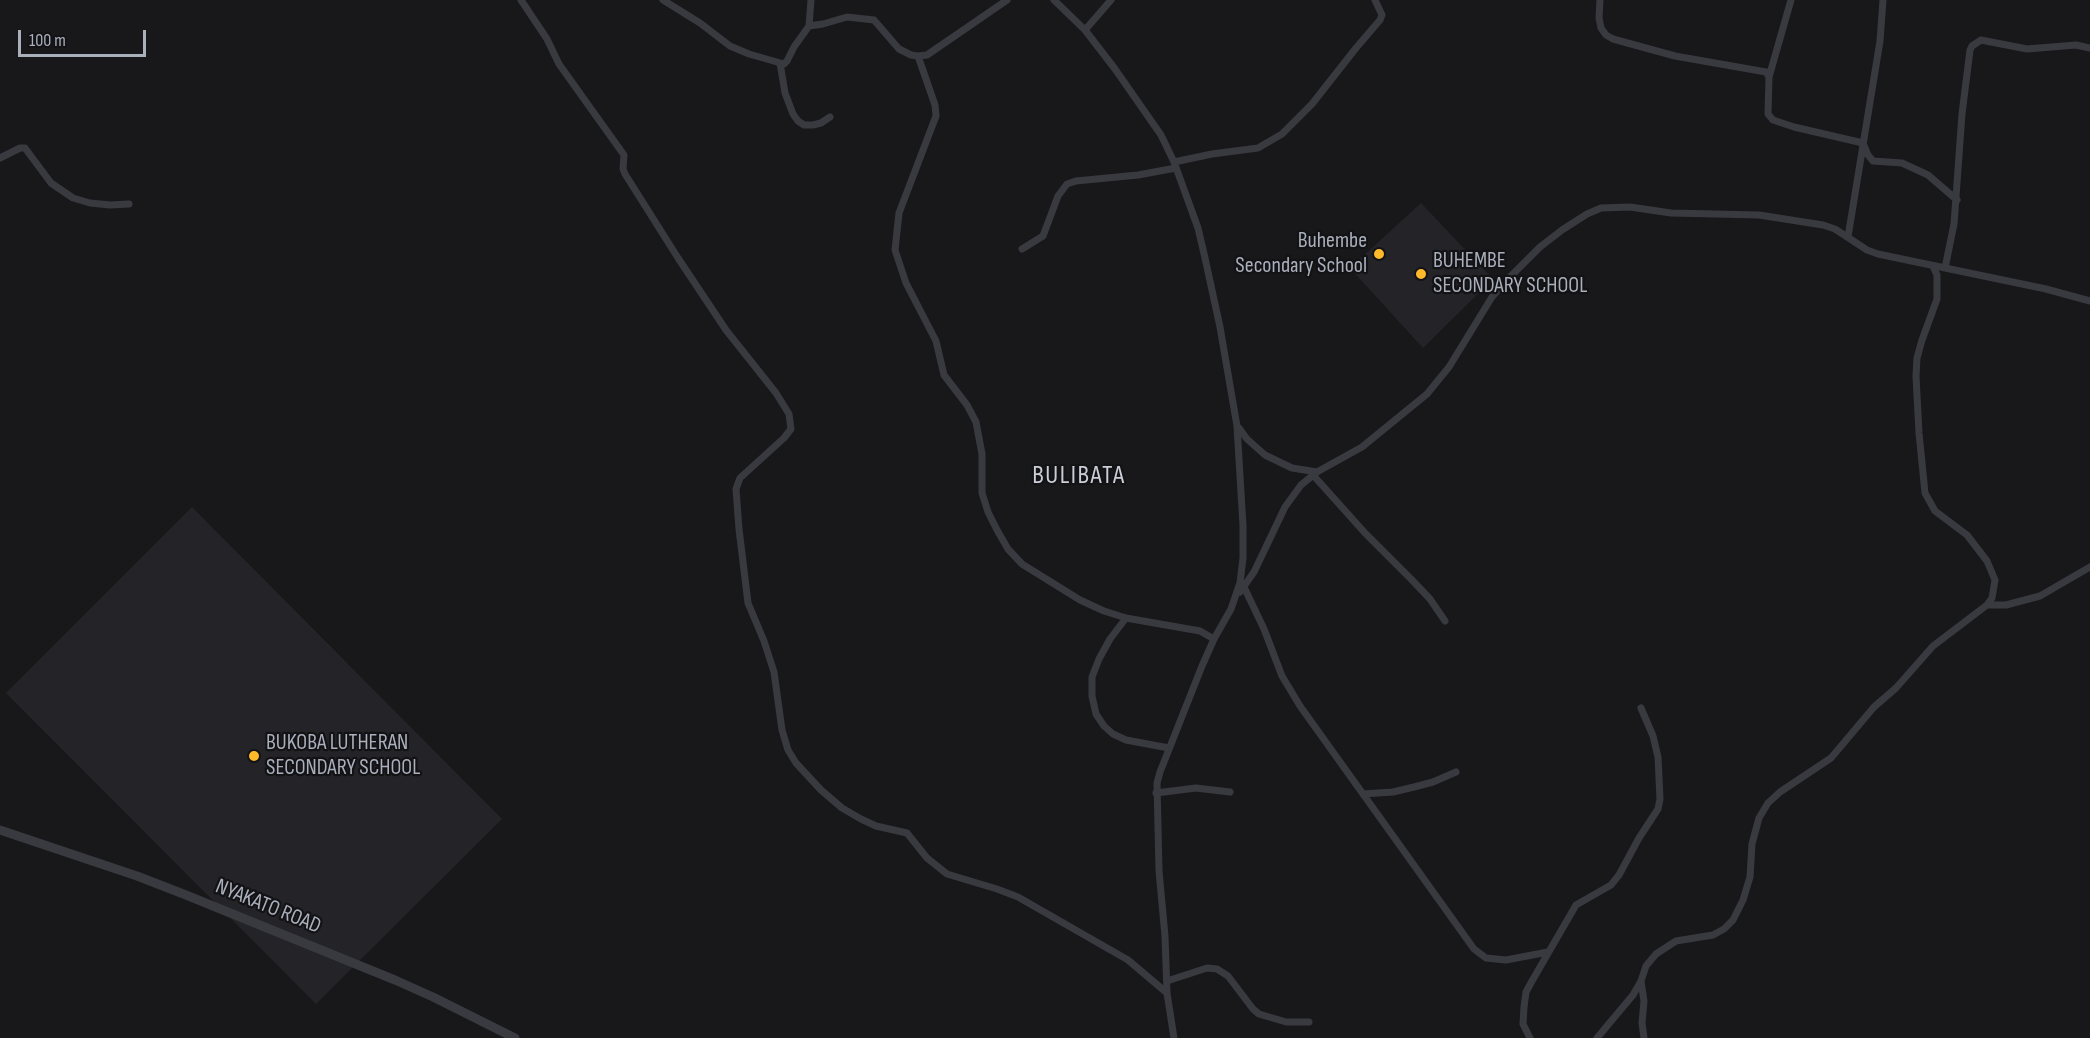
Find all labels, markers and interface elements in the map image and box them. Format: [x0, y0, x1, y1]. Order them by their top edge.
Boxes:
scale bar [21, 18, 148, 56]
text: 100 m [29, 30, 66, 51]
place label: Buhembe Secondary School [1235, 228, 1367, 280]
marker: Buhembe Secondary School [1372, 247, 1386, 261]
place label: BUHEMBE SECONDARY SCHOOL [1433, 248, 1587, 300]
marker: BUHEMBE SECONDARY SCHOOL [1414, 267, 1428, 281]
district label: BULIBATA [1032, 460, 1126, 492]
place label: BUKOBA LUTHERAN SECONDARY SCHOOL [266, 730, 420, 782]
marker: BUKOBA LUTHERAN SECONDARY SCHOOL [247, 749, 261, 763]
street label: NYAKATO ROAD [211, 874, 325, 940]

